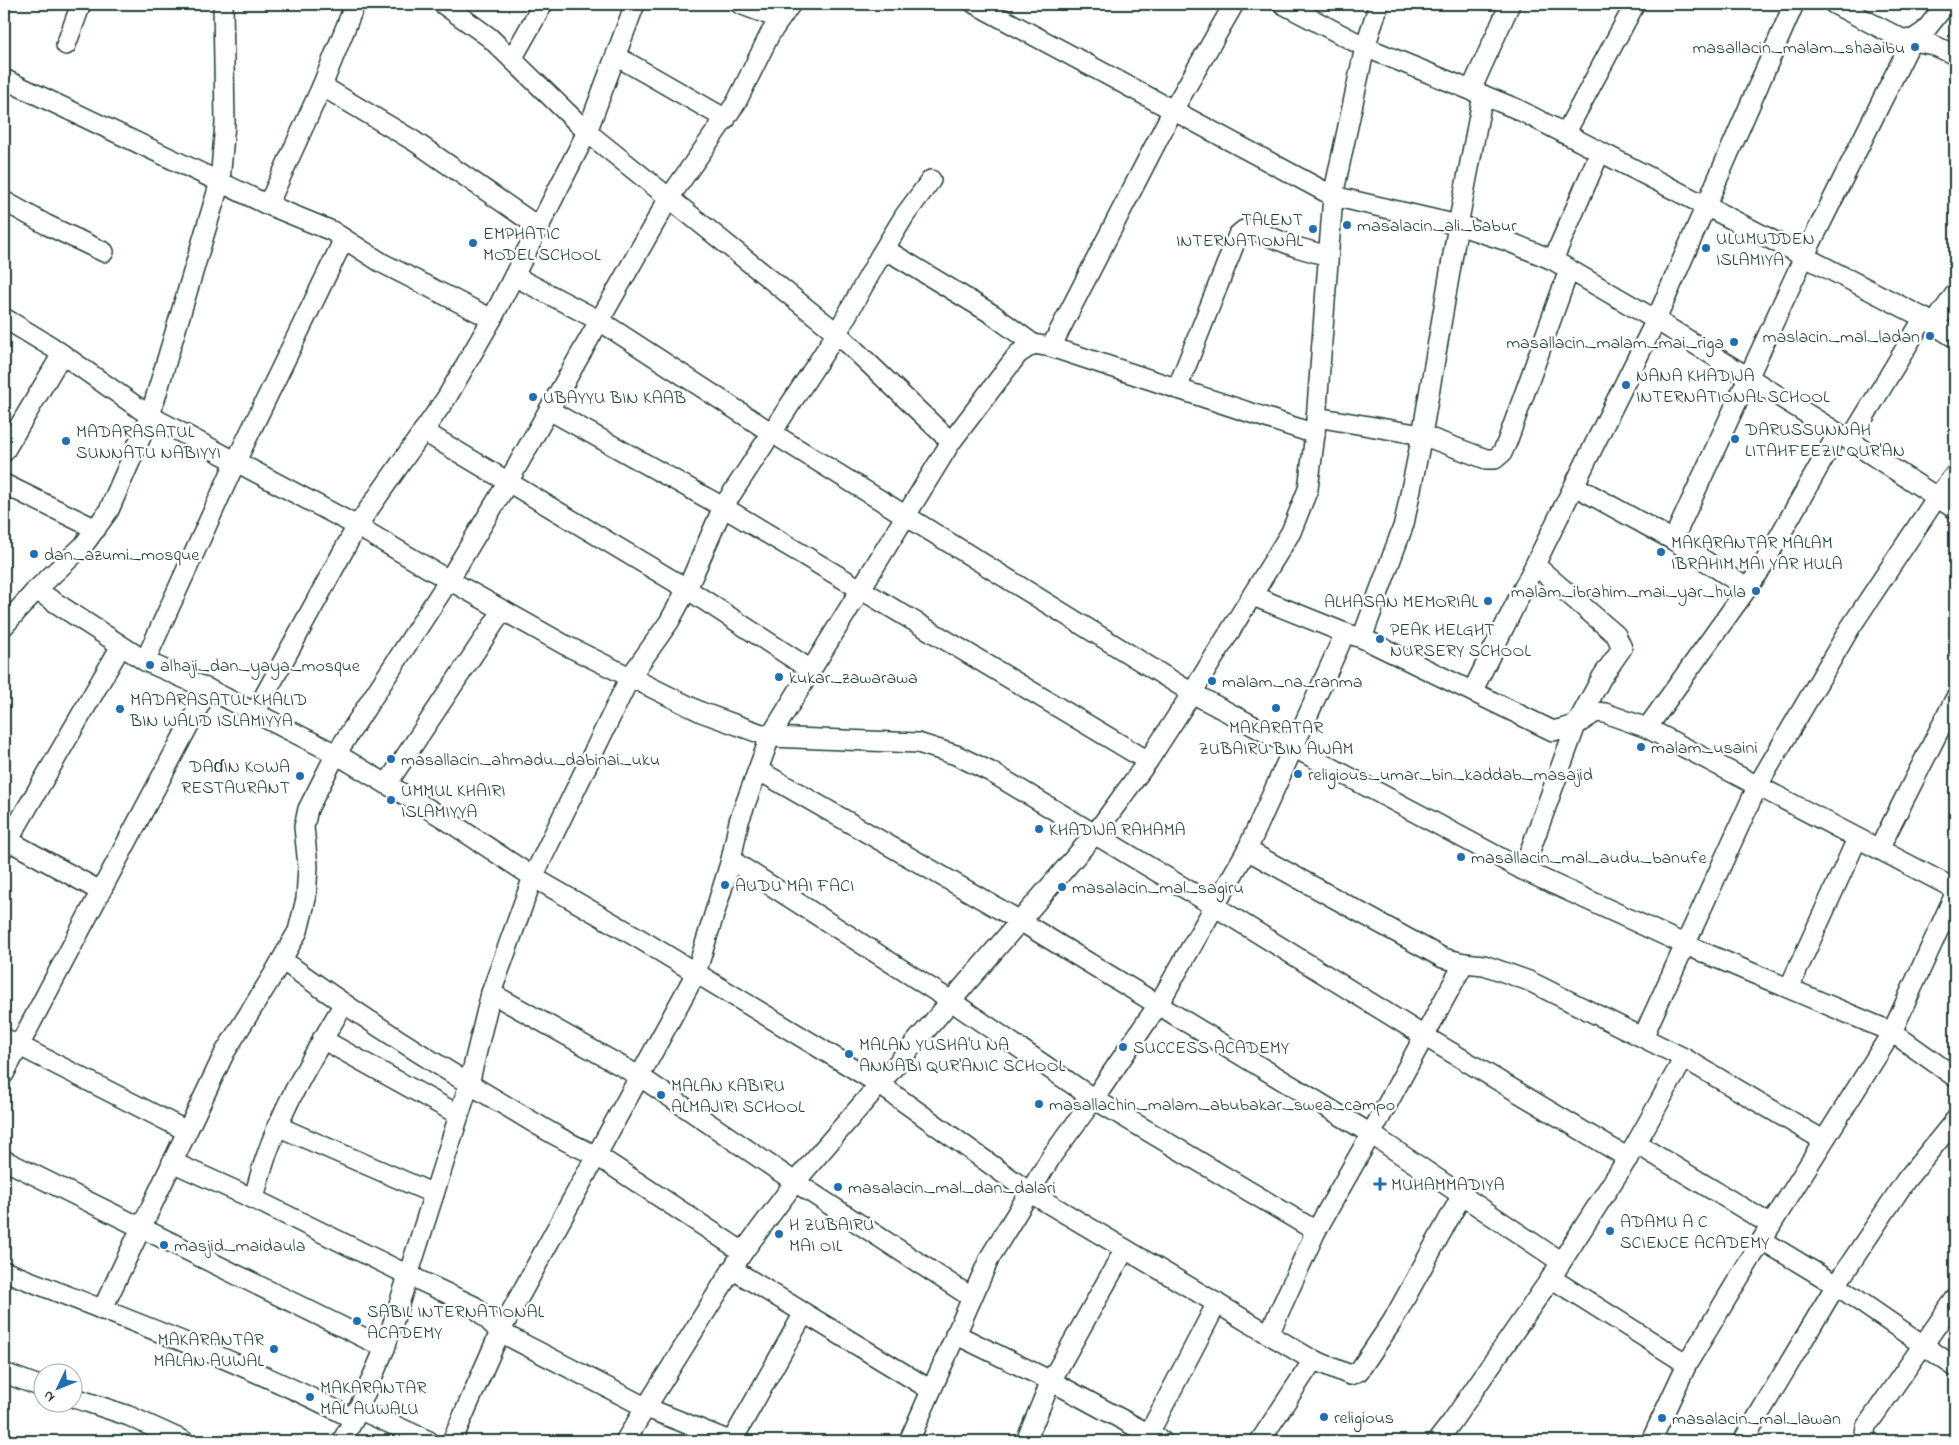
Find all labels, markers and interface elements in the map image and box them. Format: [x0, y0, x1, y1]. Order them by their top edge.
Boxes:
place label: masallacin_malam_shaaibu [1692, 36, 1905, 62]
marker: masallacin_malam_shaaibu [1909, 41, 1921, 53]
place label: TALENT INTERNATIONAL [1176, 208, 1303, 255]
place label: masalacin_ali_babur [1357, 214, 1517, 240]
marker: masalacin_ali_babur [1341, 219, 1353, 231]
place label: EMPHATIC MODEL SCHOOL [483, 222, 601, 269]
marker: TALENT INTERNATIONAL [1307, 223, 1319, 235]
place label: ULUMUDDEN ISLAMIYA [1716, 227, 1815, 274]
marker: EMPHATIC MODEL SCHOOL [467, 237, 479, 249]
marker: ULUMUDDEN ISLAMIYA [1700, 242, 1712, 254]
place label: maslacin_mal_ladan [1763, 325, 1920, 351]
marker: maslacin_mal_ladan [1924, 330, 1936, 342]
place label: masallacin_malam_mai_riga [1506, 331, 1724, 358]
marker: masallacin_malam_mai_riga [1728, 336, 1740, 348]
place label: NANA KHADIJA INTERNATIONAL SCHOOL [1636, 364, 1830, 411]
marker: NANA KHADIJA INTERNATIONAL SCHOOL [1620, 379, 1632, 391]
place label: UBAYYU BIN KAAB [543, 386, 686, 412]
marker: UBAYYU BIN KAAB [527, 391, 539, 403]
place label: DARUSSUNNAH LITAHFEEZIL QUR'AN [1744, 418, 1905, 465]
place label: MADARASATUL SUNNATU NABIYYI [76, 420, 221, 467]
marker: DARUSSUNNAH LITAHFEEZIL QUR'AN [1729, 433, 1741, 445]
marker: MADARASATUL SUNNATU NABIYYI [60, 435, 72, 447]
place label: MAKARANTAR MALAM IBRAHIM MAI YAR HULA [1671, 531, 1843, 578]
place label: dan_azumi_mosque [44, 543, 200, 569]
marker: MAKARANTAR MALAM IBRAHIM MAI YAR HULA [1655, 546, 1667, 558]
marker: dan_azumi_mosque [28, 548, 40, 560]
place label: malam_ibrahim_mai_yar_hula [1511, 580, 1746, 606]
marker: malam_ibrahim_mai_yar_hula [1750, 585, 1762, 597]
place label: ALHASAN MEMORIAL [1324, 590, 1478, 616]
marker: ALHASAN MEMORIAL [1482, 595, 1494, 607]
place label: PEAK HELGHT NURSERY SCHOOL [1390, 618, 1531, 665]
marker: PEAK HELGHT NURSERY SCHOOL [1374, 633, 1386, 645]
place label: alhaji_dan_yaya_mosque [160, 654, 361, 680]
marker: alhaji_dan_yaya_mosque [144, 659, 156, 671]
place label: kukar_zawarawa [789, 666, 918, 692]
place label: malam_na_ranma [1222, 670, 1362, 696]
marker: kukar_zawarawa [773, 671, 785, 683]
marker: malam_na_ranma [1206, 675, 1218, 687]
place label: MADARASATUL KHALID BIN WALID ISLAMIYYA [129, 688, 307, 735]
marker: MAKARATAR ZUBAIRU BIN AWAM [1270, 702, 1282, 714]
marker: MADARASATUL KHALID BIN WALID ISLAMIYYA [114, 703, 126, 715]
place label: MAKARATAR ZUBAIRU BIN AWAM [1199, 716, 1353, 763]
place label: malam_usaini [1651, 736, 1758, 762]
marker: malam_usaini [1635, 741, 1647, 753]
place label: masallacin_ahmadu_dabinai_uku [401, 748, 660, 774]
marker: masallacin_ahmadu_dabinai_uku [385, 753, 397, 765]
place label: DAɗIN KOWA RESTAURANT [181, 755, 290, 802]
place label: religious_umar_bin_kaddab_masajid [1308, 763, 1593, 790]
marker: religious_umar_bin_kaddab_masajid [1292, 768, 1304, 780]
marker: DAɗIN KOWA RESTAURANT [294, 770, 306, 782]
place label: UMMUL KHAIRI ISLAMIYYA [401, 779, 505, 826]
marker: UMMUL KHAIRI ISLAMIYYA [385, 794, 397, 806]
place label: KHADIJA RAHAMA [1049, 818, 1186, 844]
marker: KHADIJA RAHAMA [1033, 823, 1045, 835]
place label: masallacin_mal_audu_banufe [1471, 846, 1708, 872]
marker: masallacin_mal_audu_banufe [1455, 851, 1467, 863]
place label: AUDU MAI FACI [735, 874, 854, 900]
place label: masalacin_mal_sagiru [1072, 876, 1244, 903]
marker: AUDU MAI FACI [719, 879, 731, 891]
marker: masalacin_mal_sagiru [1056, 881, 1068, 893]
place label: MALAN YUSHA'U NA ANNABI QUR'ANIC SCHOOL [859, 1033, 1065, 1080]
place label: SUCCESS ACADEMY [1133, 1036, 1290, 1062]
marker: SUCCESS ACADEMY [1117, 1041, 1129, 1053]
marker: MALAN YUSHA'U NA ANNABI QUR'ANIC SCHOOL [843, 1048, 855, 1060]
place label: MALAN KABIRU ALMAJIRI SCHOOL [671, 1074, 805, 1121]
marker: MALAN KABIRU ALMAJIRI SCHOOL [655, 1089, 667, 1101]
place label: masallachin_malam_abubakar_swea_campo [1049, 1093, 1395, 1119]
marker: masallachin_malam_abubakar_swea_campo [1033, 1098, 1045, 1110]
place label: MUHAMMADIYA [1391, 1173, 1505, 1199]
place label: masalacin_mal_dan_dalari [848, 1176, 1056, 1202]
marker: MUHAMMADIYA [1373, 1177, 1387, 1191]
marker: masalacin_mal_dan_dalari [832, 1181, 844, 1193]
place label: ADAMU A C SCIENCE ACADEMY [1620, 1210, 1770, 1257]
place label: H ZUBAIRU MAI OIL [789, 1213, 874, 1260]
marker: ADAMU A C SCIENCE ACADEMY [1604, 1225, 1616, 1237]
marker: H ZUBAIRU MAI OIL [773, 1228, 785, 1240]
place label: masjid_maidaula [174, 1234, 305, 1260]
marker: masjid_maidaula [158, 1239, 170, 1251]
place label: SABIL INTERNATIONAL ACADEMY [367, 1300, 545, 1347]
marker: SABIL INTERNATIONAL ACADEMY [351, 1315, 363, 1327]
place label: MAKARANTAR MALAN AUWAL [153, 1328, 264, 1375]
marker: MAKARANTAR MALAN AUWAL [268, 1343, 280, 1355]
north arrow [32, 1362, 82, 1412]
place label: MAKARANTAR MAL AUWALU [320, 1376, 426, 1423]
text: N [39, 1385, 60, 1406]
marker: MAKARANTAR MAL AUWALU [304, 1391, 316, 1403]
place label: religious [1334, 1406, 1394, 1433]
place label: masalacin_mal_lawan [1672, 1407, 1841, 1433]
marker: religious [1318, 1411, 1330, 1423]
marker: masalacin_mal_lawan [1656, 1412, 1668, 1424]

